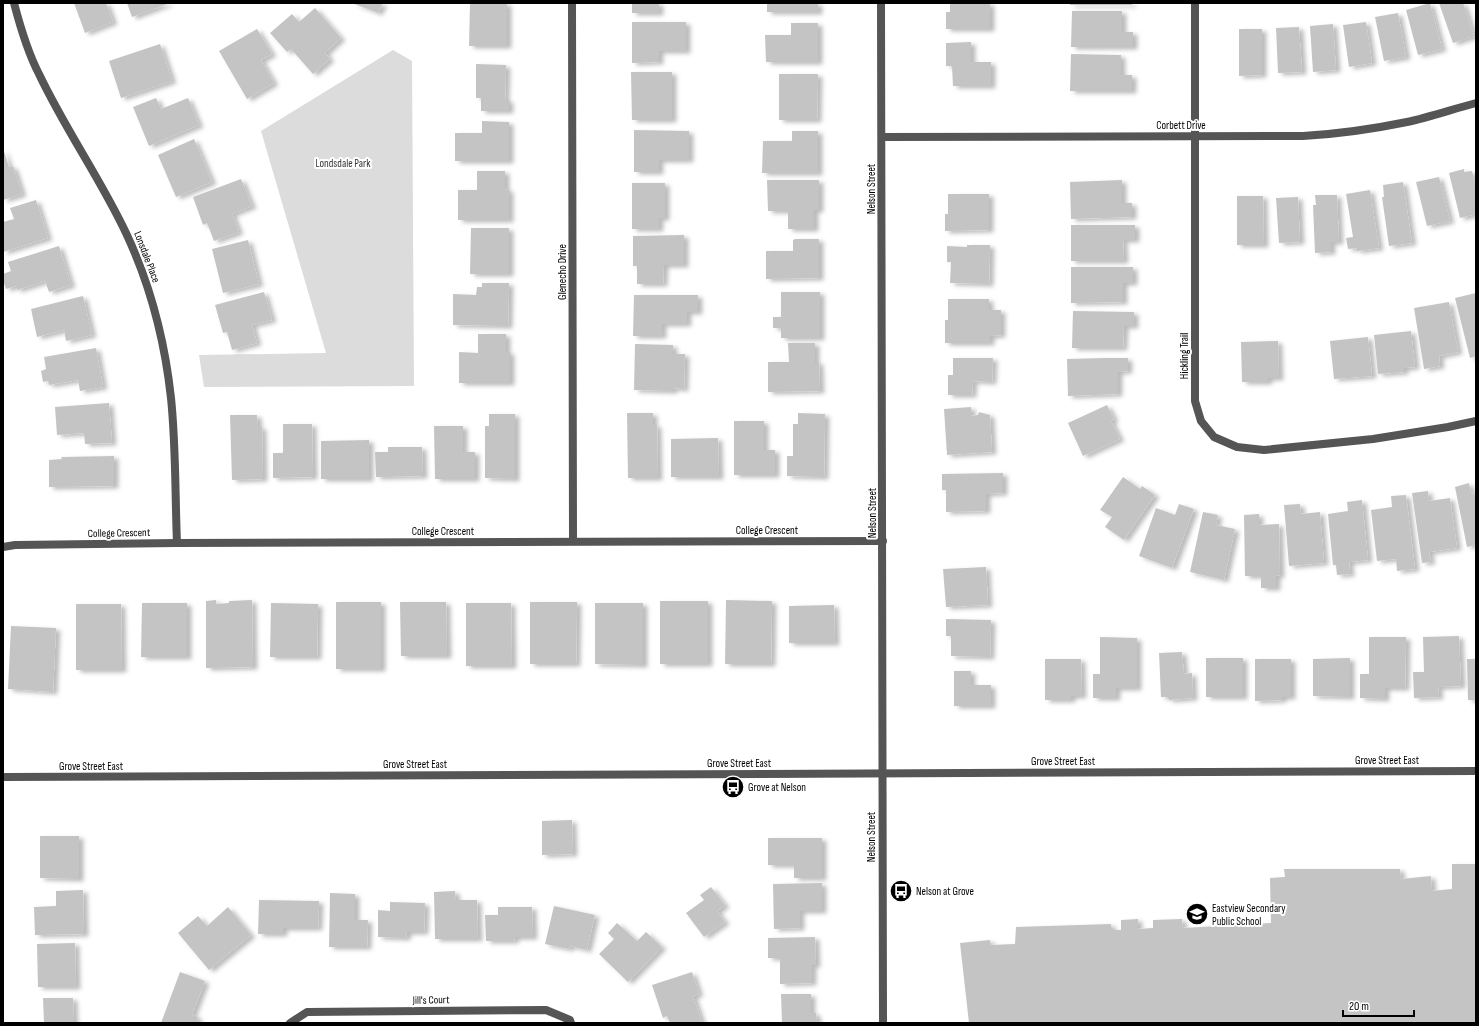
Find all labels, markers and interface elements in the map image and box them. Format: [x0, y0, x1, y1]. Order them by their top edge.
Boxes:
street label: Corbett Drive [1156, 119, 1206, 132]
park label: Londsdale Park [316, 157, 371, 170]
street label: Nelson Street [865, 163, 878, 214]
street label: Lonsdale Place [131, 230, 163, 284]
street label: Glenecho Drive [556, 244, 569, 300]
street label: Hickling Trail [1178, 333, 1191, 379]
street label: Nelson Street [866, 487, 879, 538]
street label: College Crescent [736, 524, 799, 537]
street label: College Crescent [412, 525, 475, 538]
street label: College Crescent [88, 526, 151, 540]
street label: Grove Street East [1355, 754, 1420, 767]
street label: Grove Street East [1031, 755, 1096, 768]
street label: Grove Street East [707, 757, 772, 770]
street label: Grove Street East [383, 758, 448, 771]
street label: Grove Street East [59, 760, 124, 773]
bus stop icon: Grove at Nelson [720, 774, 746, 800]
place label: Grove at Nelson [748, 781, 806, 794]
street label: Nelson Street [865, 811, 878, 862]
bus stop icon: Nelson at Grove [888, 878, 914, 904]
place label: Nelson at Grove [916, 885, 974, 898]
school or university icon: Eastview Secondary Public School [1184, 901, 1210, 927]
place label: Eastview Secondary Public School [1212, 902, 1286, 928]
scale bar [1343, 992, 1414, 1018]
street label: Jill's Court [411, 993, 450, 1007]
text: 20 m [1349, 999, 1369, 1014]

